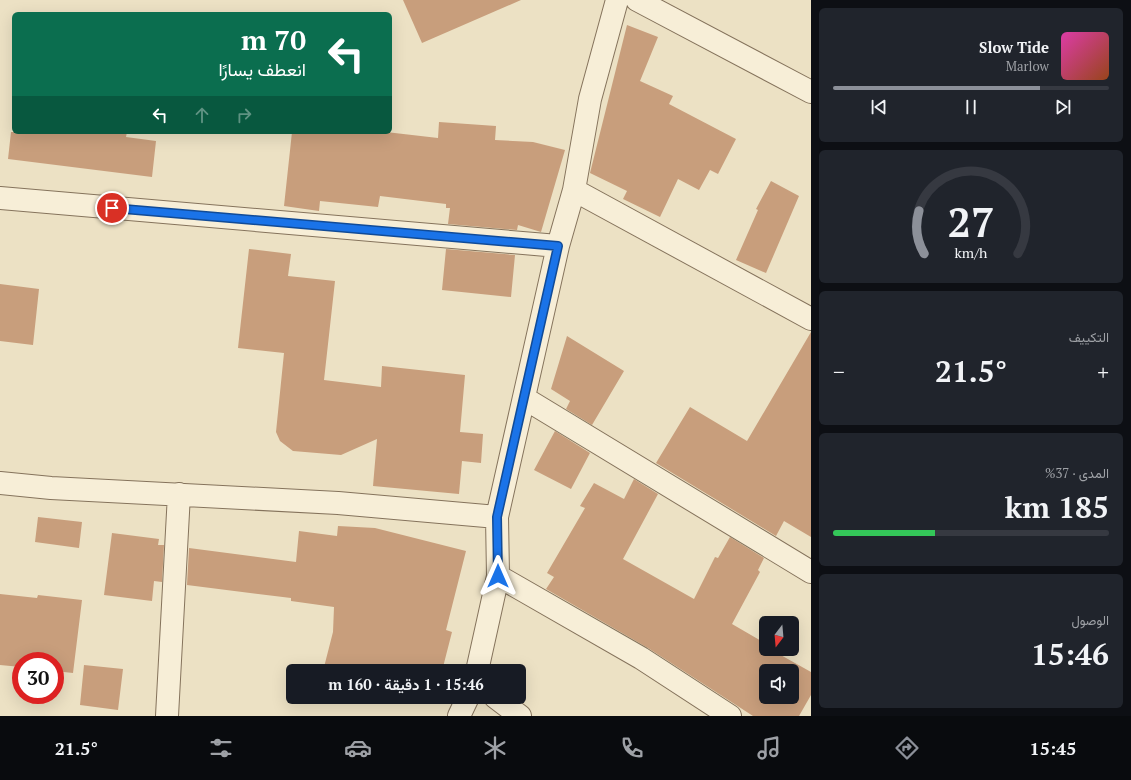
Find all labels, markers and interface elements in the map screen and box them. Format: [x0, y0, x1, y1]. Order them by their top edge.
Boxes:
text: 70 m [241, 21, 306, 58]
icon: left [320, 28, 372, 80]
text: Slow Tide [979, 37, 1049, 57]
text: انعطف يسارًا [219, 57, 306, 81]
text: Marlow [1006, 57, 1049, 75]
icon: previous [868, 96, 890, 118]
icon: pause [960, 96, 982, 118]
icon: next [1052, 96, 1074, 118]
icon: left [149, 104, 171, 126]
icon: ahead [191, 104, 213, 126]
icon: right [233, 104, 255, 126]
pin [95, 191, 129, 225]
text: 27 [947, 194, 995, 249]
icon: arrive [101, 197, 123, 219]
text: km/h [955, 243, 988, 262]
text: التكييف [1069, 328, 1109, 346]
text: 21.5° [935, 351, 1007, 391]
text: − [833, 357, 845, 386]
text: + [1097, 357, 1109, 386]
text: المدى · 37% [1045, 464, 1109, 482]
text: 185 km [1005, 487, 1109, 527]
position arrow [477, 555, 519, 597]
text: الوصول [1071, 611, 1109, 629]
north arrow [759, 616, 799, 656]
map controls [759, 616, 799, 704]
text: 15:46 [1031, 634, 1109, 674]
speed limit sign: 30 [12, 652, 64, 704]
button: sound [759, 664, 799, 704]
text: 15:46 · 1 دقيقة · 160 m [328, 674, 484, 694]
icon: filters [207, 734, 235, 762]
icon: car [344, 734, 372, 762]
icon: climate [481, 734, 509, 762]
icon: phone [618, 734, 646, 762]
icon: music [755, 734, 783, 762]
icon: directions [893, 734, 921, 762]
text: 21.5° [55, 736, 98, 760]
text: 15:45 [1030, 736, 1076, 760]

